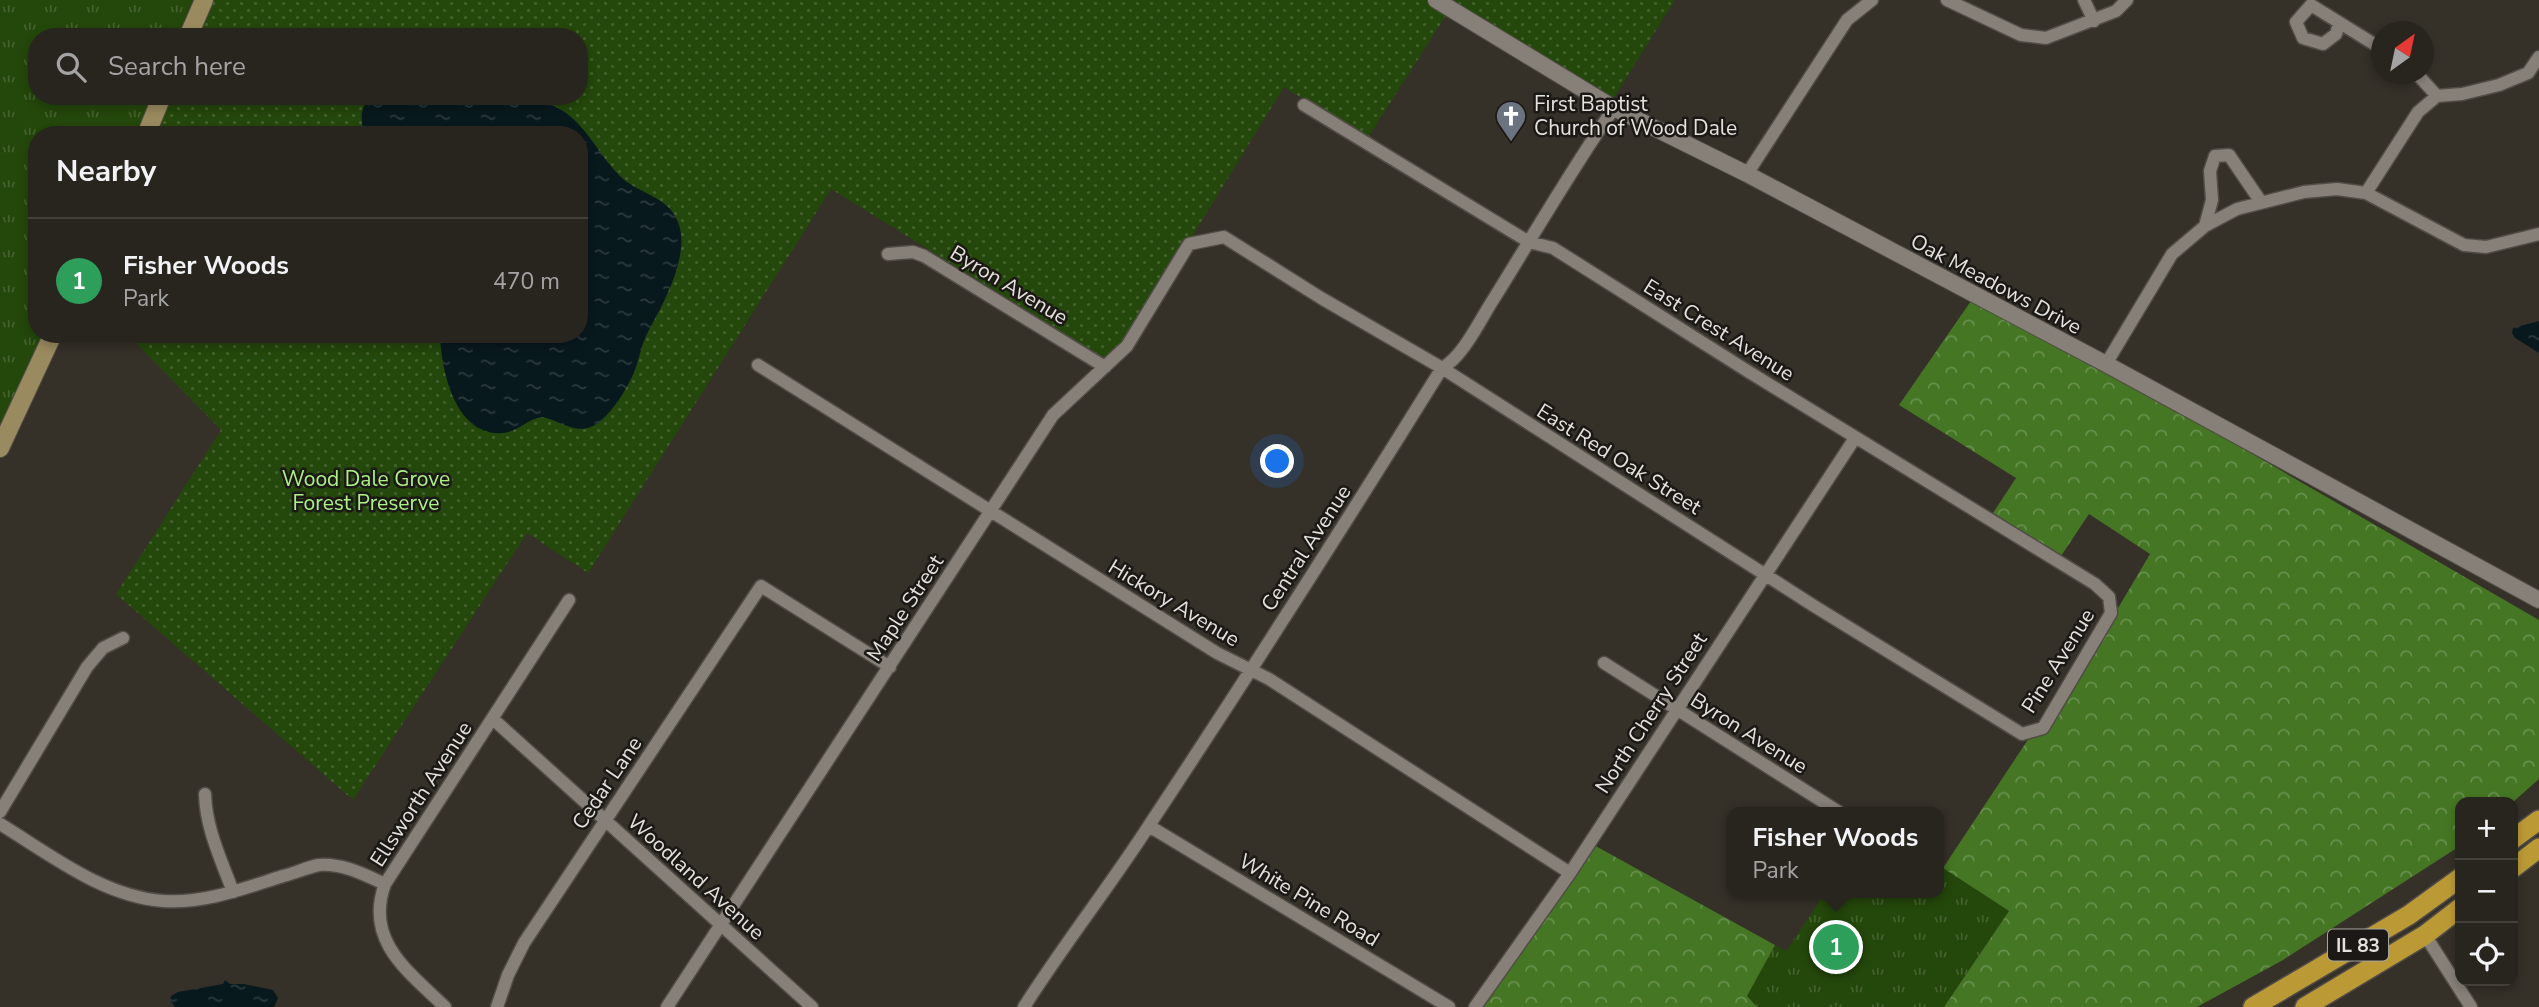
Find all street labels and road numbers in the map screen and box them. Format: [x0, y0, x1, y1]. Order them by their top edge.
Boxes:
street label: Oak Meadows Drive [1906, 227, 2086, 341]
street label: Byron Avenue [945, 239, 1073, 331]
street label: East Crest Avenue [1638, 272, 1800, 388]
street label: East Red Oak Street [1531, 397, 1707, 521]
street label: Central Avenue [1255, 479, 1357, 617]
street label: Maple Street [860, 549, 950, 666]
street label: Hickory Avenue [1103, 553, 1245, 653]
street label: Pine Avenue [2015, 603, 2101, 719]
street label: North Cherry Street [1589, 627, 1714, 799]
street label: Byron Avenue [1685, 686, 1813, 780]
street label: Ellsworth Avenue [364, 716, 478, 872]
street label: Cedar Lane [566, 731, 648, 835]
street label: Woodland Avenue [621, 808, 771, 946]
street label: White Pine Road [1234, 847, 1384, 953]
road number: IL 83 [2328, 930, 2388, 960]

